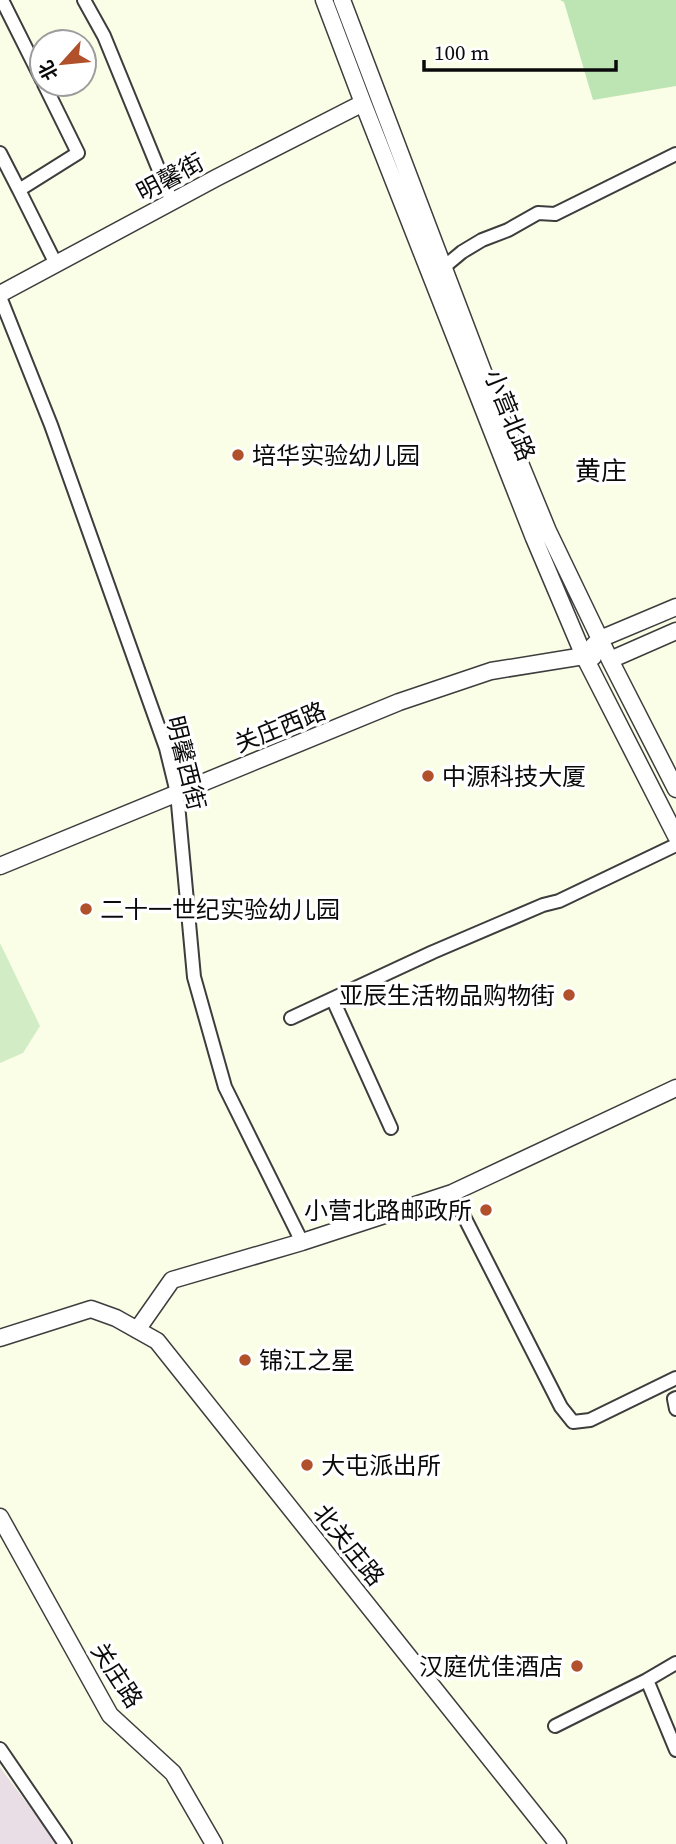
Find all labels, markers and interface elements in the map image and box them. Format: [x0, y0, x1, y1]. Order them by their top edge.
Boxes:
north arrow [28, 28, 98, 98]
scale bar [424, 28, 616, 72]
text: 100 m [434, 38, 489, 67]
text: 北 [32, 56, 64, 85]
street label: 明馨街 [130, 146, 210, 208]
street label: 小营北路 [477, 364, 543, 466]
place label: 培华实验幼儿园 [252, 439, 420, 472]
marker: 培华实验幼儿园 [230, 447, 246, 463]
district label: 黄庄 [575, 453, 627, 489]
street label: 关庄西路 [229, 694, 331, 760]
street label: 明馨西街 [158, 712, 214, 814]
place label: 中源科技大厦 [442, 760, 586, 793]
marker: 中源科技大厦 [420, 768, 436, 784]
place label: 二十一世纪实验幼儿园 [100, 893, 340, 926]
marker: 二十一世纪实验幼儿园 [78, 901, 94, 917]
place label: 亚辰生活物品购物街 [339, 979, 555, 1012]
marker: 亚辰生活物品购物街 [561, 987, 577, 1003]
place label: 小营北路邮政所 [304, 1194, 472, 1227]
marker: 小营北路邮政所 [478, 1202, 494, 1218]
place label: 锦江之星 [259, 1344, 355, 1377]
marker: 锦江之星 [237, 1352, 253, 1368]
place label: 大屯派出所 [321, 1449, 441, 1482]
marker: 大屯派出所 [299, 1457, 315, 1473]
street label: 北关庄路 [306, 1497, 392, 1593]
street label: 关庄路 [84, 1636, 150, 1714]
place label: 汉庭优佳酒店 [419, 1650, 563, 1683]
marker: 汉庭优佳酒店 [569, 1658, 585, 1674]

